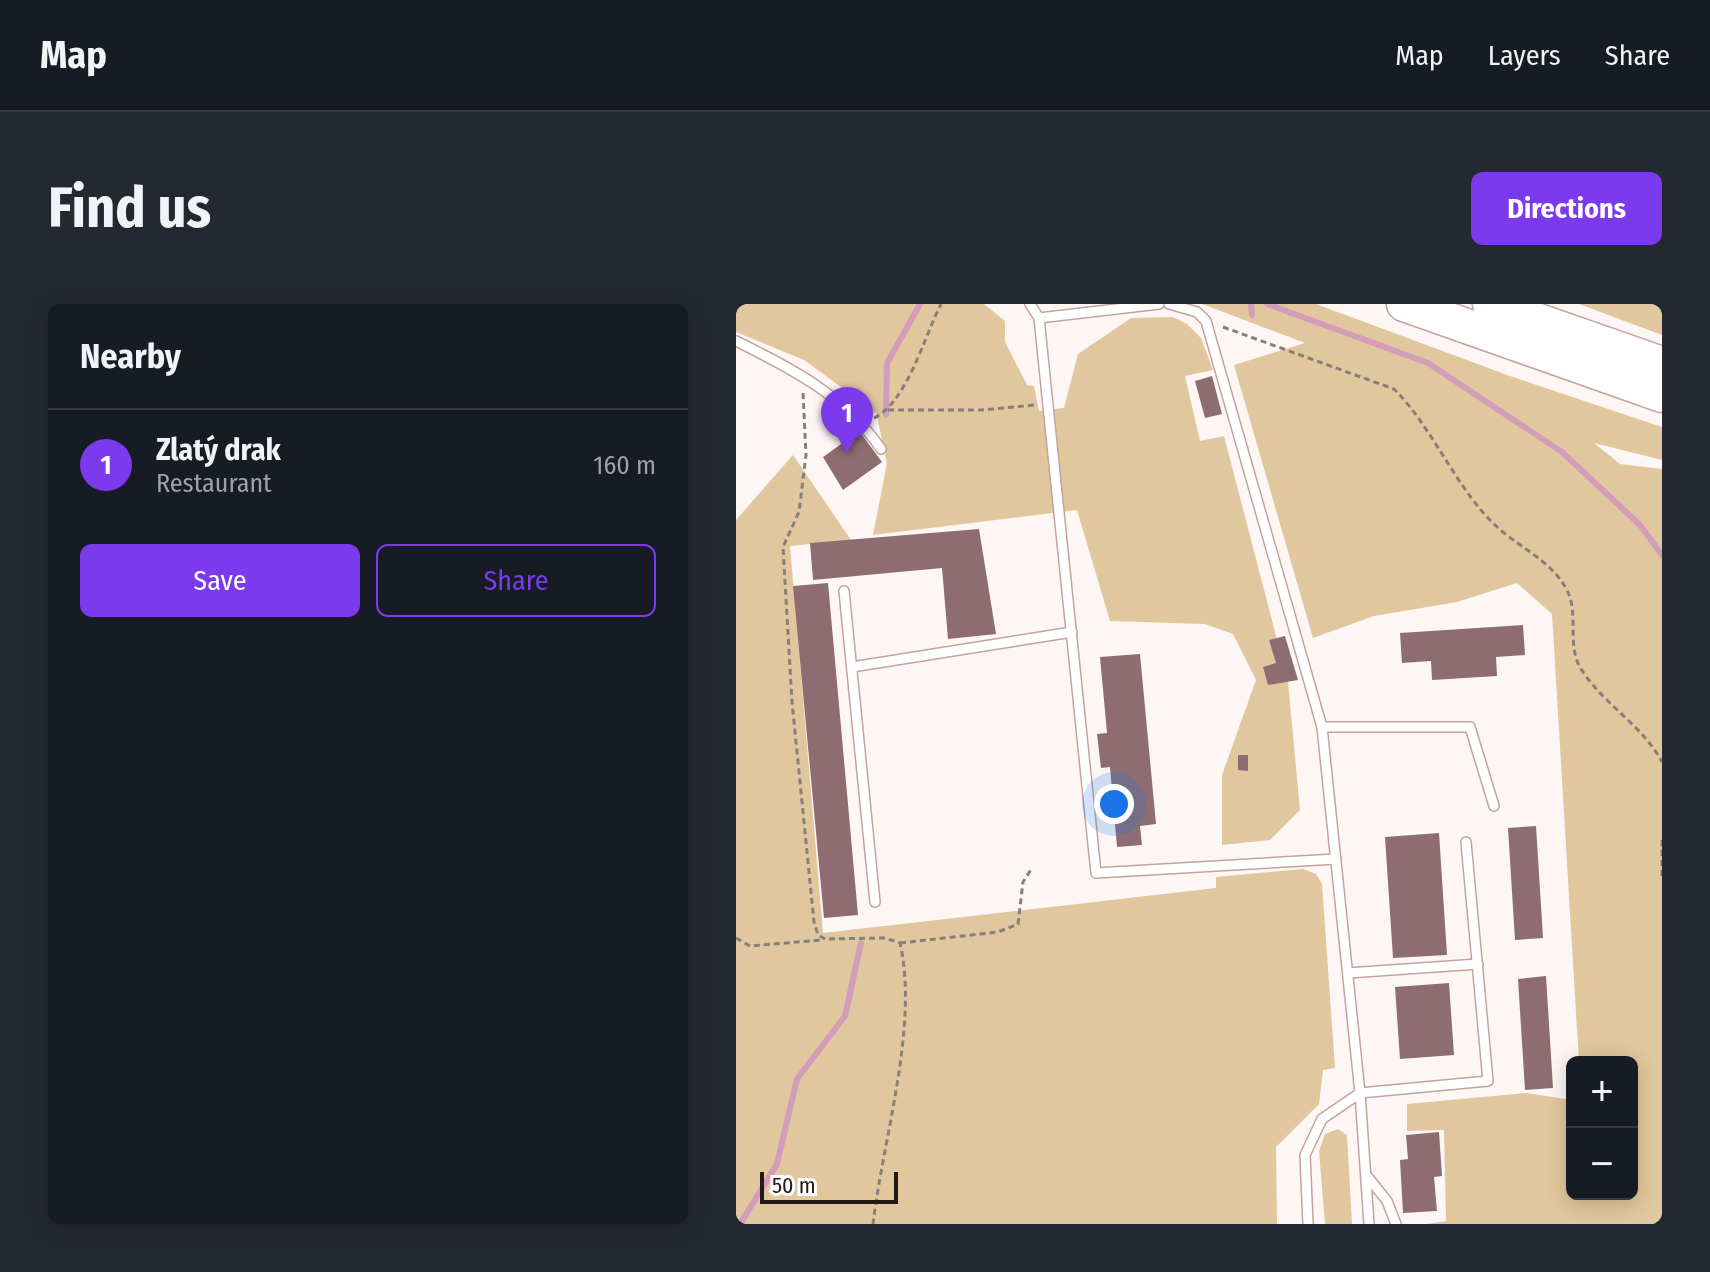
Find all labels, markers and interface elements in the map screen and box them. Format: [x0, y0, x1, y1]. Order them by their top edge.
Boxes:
text: Map [40, 32, 107, 78]
text: Map [1395, 39, 1444, 72]
text: Layers [1488, 39, 1561, 72]
text: Share [1605, 39, 1670, 72]
button: Directions [1471, 172, 1662, 245]
text: Find us [48, 175, 211, 242]
text: Nearby [80, 336, 181, 377]
pin: 1 [821, 387, 873, 453]
text: Zlatý drak [156, 432, 281, 468]
text: 1 [101, 450, 112, 481]
text: 160 m [593, 450, 656, 481]
text: Restaurant [156, 468, 272, 499]
button: Save [80, 544, 360, 617]
button: Share [376, 544, 656, 617]
your location [1094, 784, 1134, 824]
map controls [1566, 1056, 1638, 1200]
button: + [1566, 1056, 1638, 1128]
button: − [1566, 1128, 1638, 1200]
scale bar [760, 1168, 898, 1204]
text: 50 m [772, 1172, 816, 1199]

